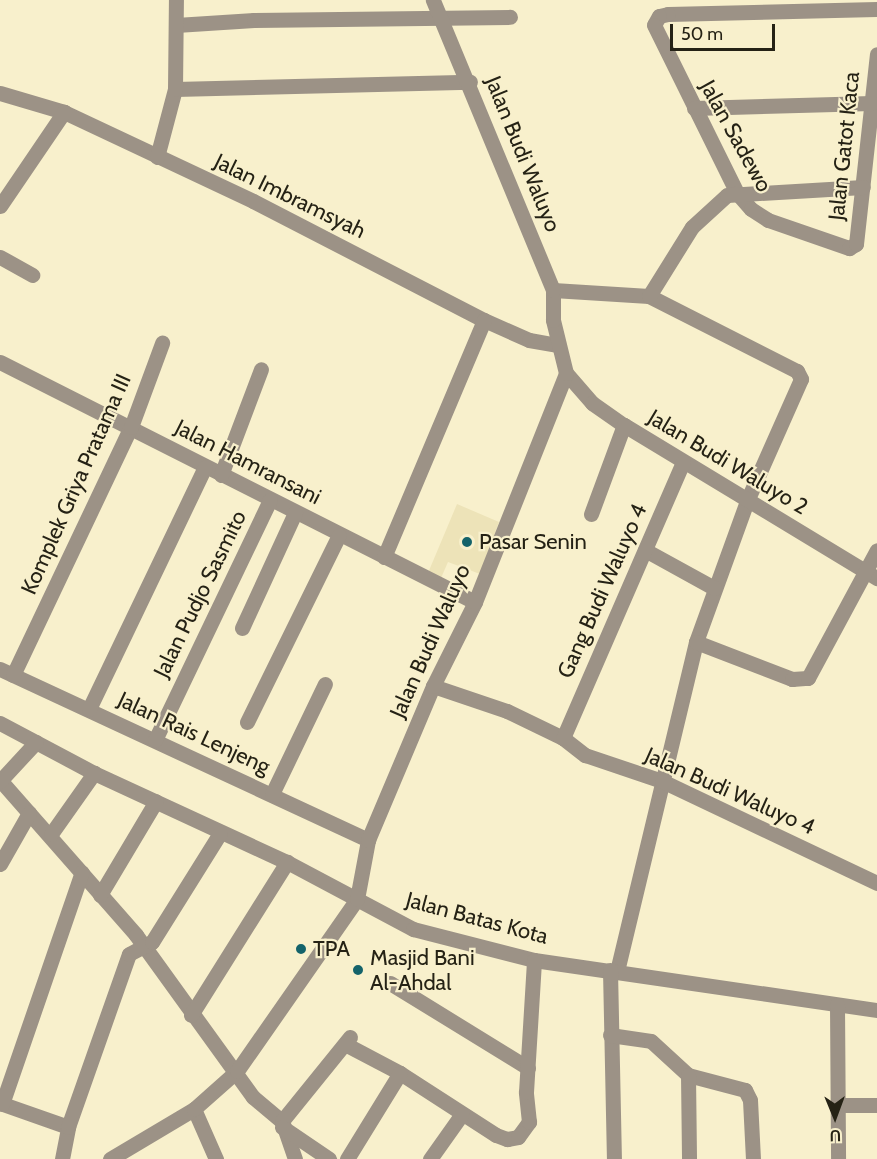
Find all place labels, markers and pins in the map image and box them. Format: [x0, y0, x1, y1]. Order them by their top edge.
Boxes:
place label: Pasar Senin [479, 529, 587, 555]
marker: Pasar Senin [460, 535, 474, 549]
place label: TPA [313, 936, 350, 962]
marker: TPA [294, 942, 308, 956]
place label: Masjid Bani Al-Ahdal [370, 944, 475, 996]
marker: Masjid Bani Al-Ahdal [351, 963, 365, 977]

